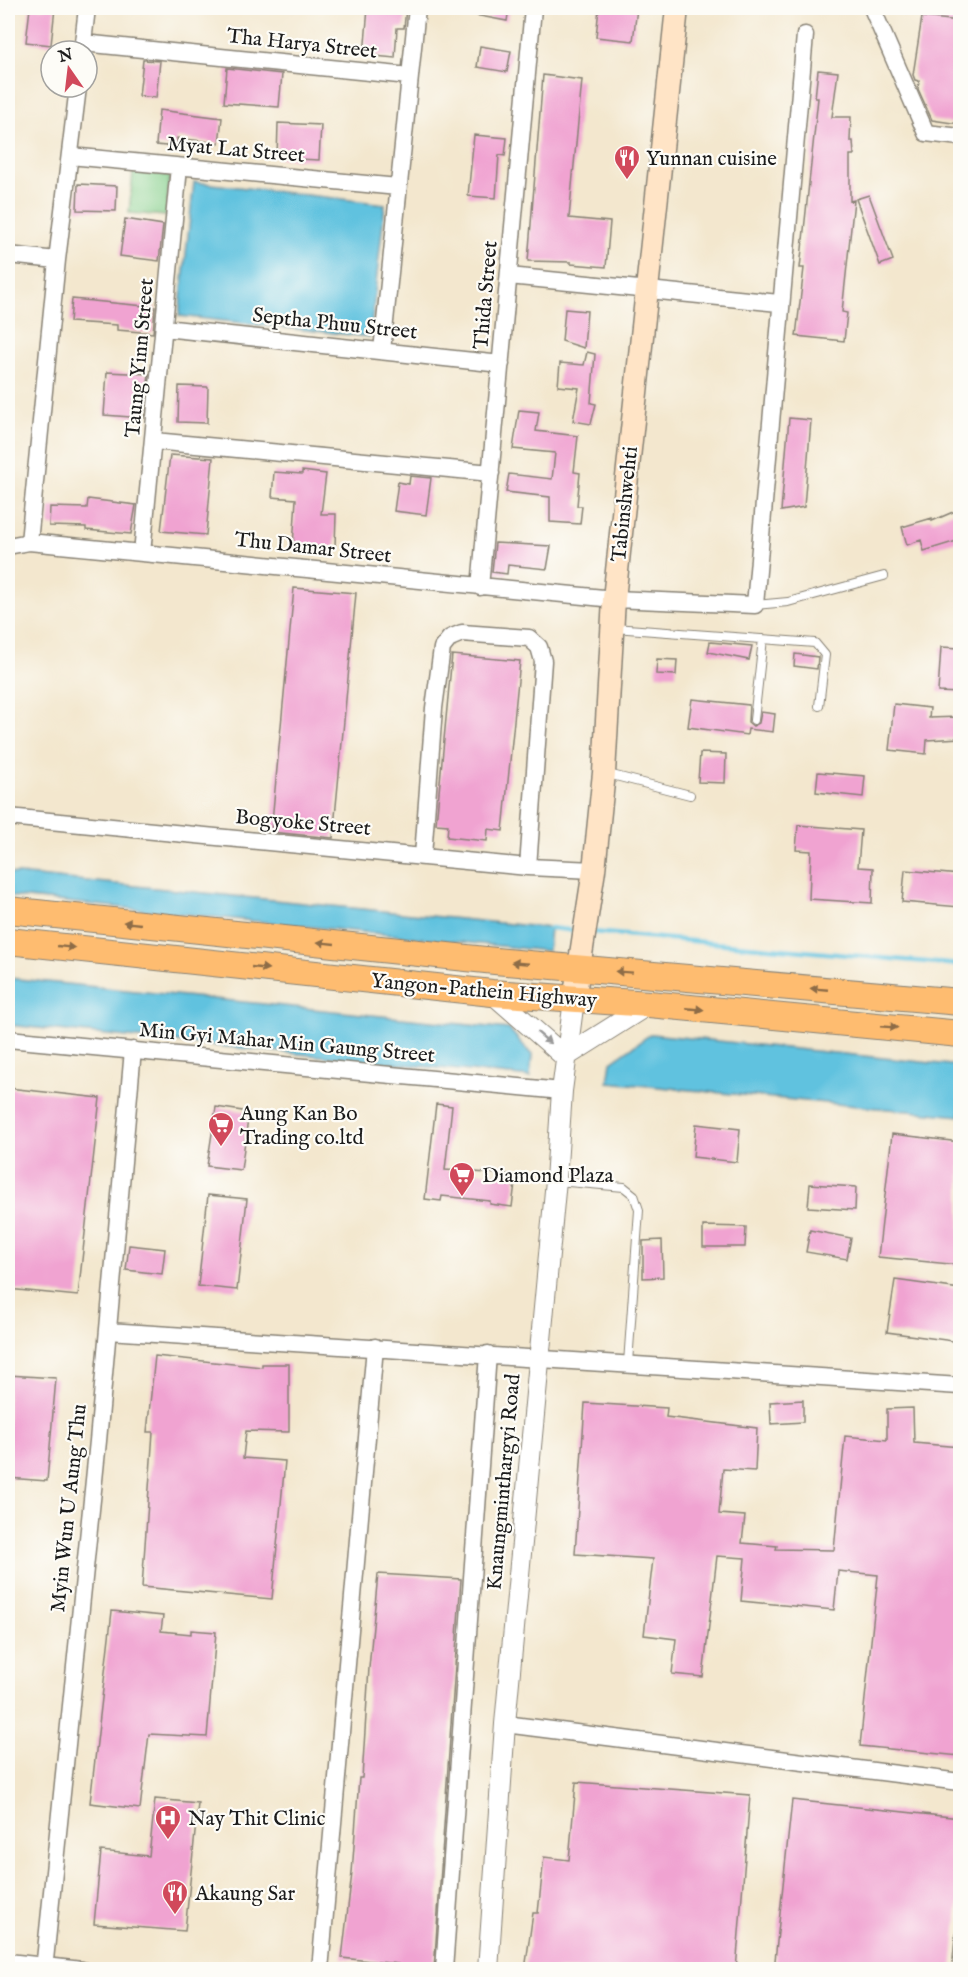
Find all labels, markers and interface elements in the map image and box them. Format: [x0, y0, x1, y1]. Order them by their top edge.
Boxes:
street label: Tha Harya Street [225, 23, 378, 66]
north arrow [39, 39, 99, 99]
text: N [56, 45, 75, 68]
street label: Myat Lat Street [166, 131, 306, 170]
restaurant icon: Yunnan cuisine [612, 143, 642, 181]
place label: Yunnan cuisine [646, 146, 777, 173]
street label: Thida Street [468, 240, 505, 351]
street label: Taung Yinn Street [120, 277, 161, 439]
street label: Septha Phuu Street [251, 302, 419, 347]
street label: Tabinshwehti [606, 445, 645, 563]
street label: Thu Damar Street [233, 527, 393, 570]
street label: Bogyoke Street [234, 804, 372, 843]
one-way arrow [122, 918, 141, 928]
one-way arrow [316, 938, 335, 948]
one-way arrow [56, 943, 75, 952]
one-way arrow [510, 958, 529, 968]
one-way arrow [250, 963, 269, 973]
one-way arrow [615, 967, 634, 977]
street label: Yangon-Pathein Highway [370, 968, 599, 1015]
one-way arrow [809, 984, 828, 994]
one-way arrow [686, 1004, 705, 1014]
street label: Min Gyi Mahar Min Gaung Street [138, 1017, 436, 1070]
one-way arrow [880, 1022, 899, 1032]
one-way arrow [537, 1032, 552, 1045]
place label: Aung Kan Bo Trading co.ltd [239, 1101, 364, 1152]
supermarket icon: Aung Kan Bo Trading co.ltd [206, 1110, 236, 1148]
supermarket icon: Diamond Plaza [447, 1160, 477, 1198]
place label: Diamond Plaza [482, 1163, 615, 1190]
street label: Knaungminthargyi Road [482, 1372, 527, 1591]
street label: Myin Wun U Aung Thu [45, 1403, 94, 1614]
hospital icon: Nay Thit Clinic [153, 1803, 183, 1841]
place label: Nay Thit Clinic [188, 1806, 325, 1833]
restaurant icon: Akaung Sar [160, 1878, 190, 1916]
place label: Akaung Sar [194, 1881, 295, 1908]

